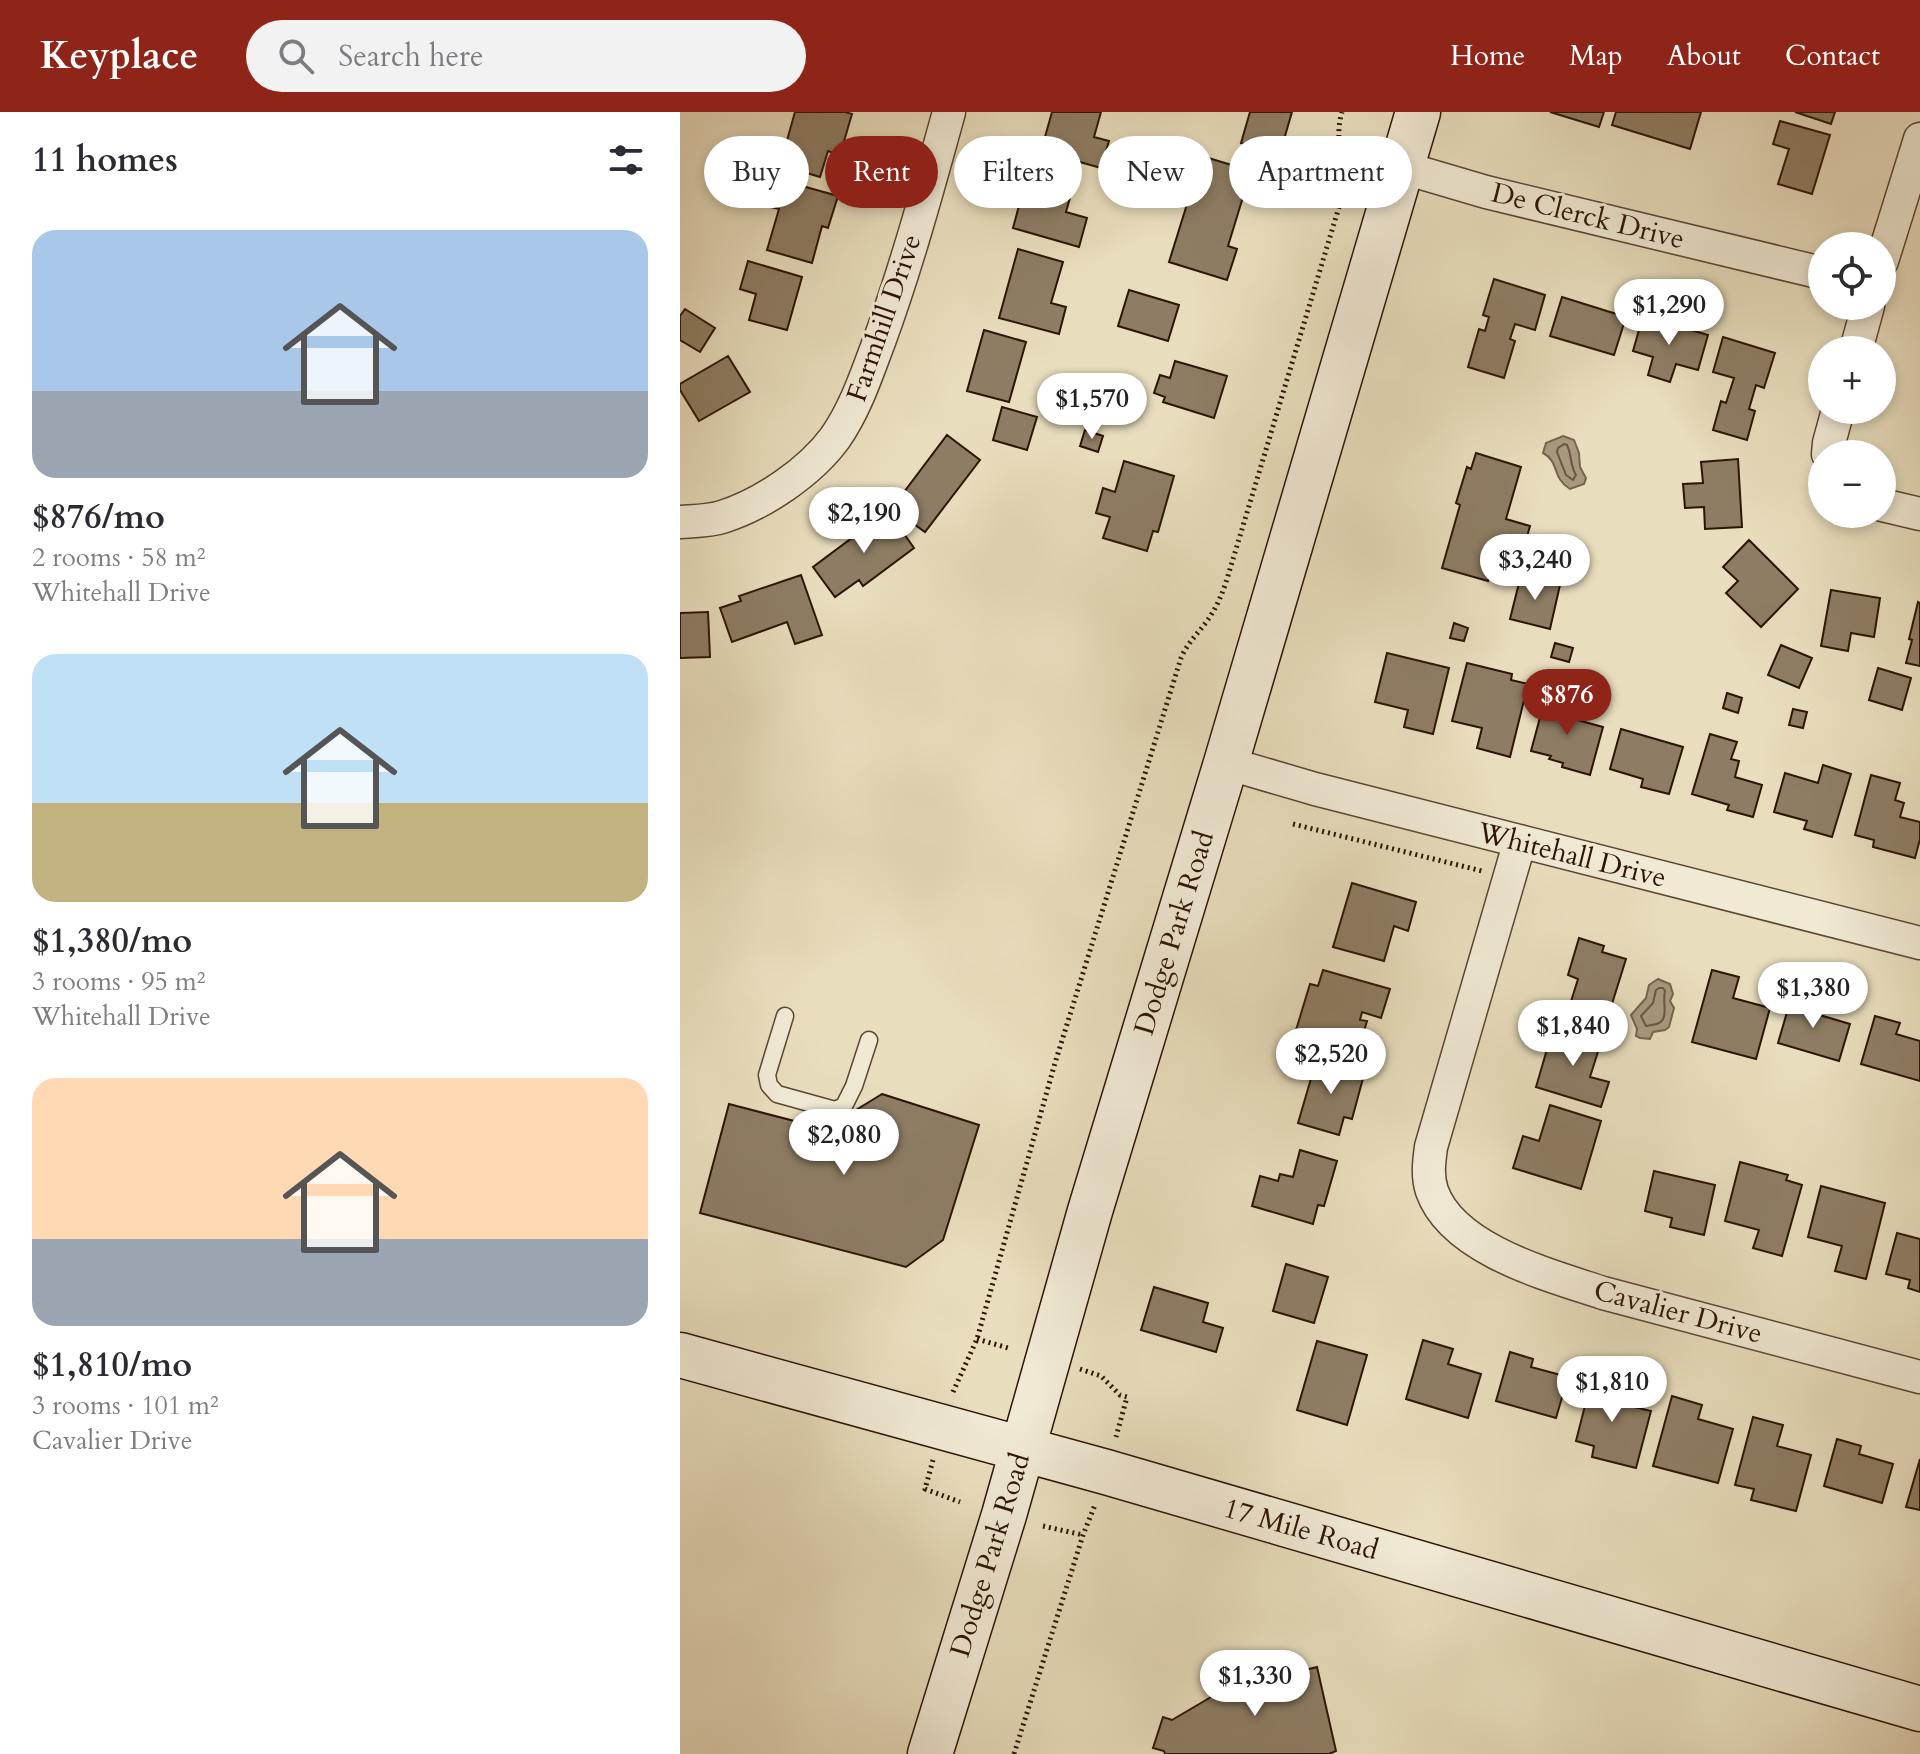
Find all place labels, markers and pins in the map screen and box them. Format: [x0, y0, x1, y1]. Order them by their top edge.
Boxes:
pin: $1,290 [1604, 279, 1734, 347]
pin: $1,570 [1027, 373, 1157, 441]
pin: $2,190 [799, 487, 929, 555]
pin: $3,240 [1470, 534, 1600, 602]
pin: $876 [1520, 669, 1614, 737]
pin: $1,380 [1748, 962, 1878, 1030]
pin: $1,840 [1508, 1000, 1638, 1068]
pin: $2,520 [1266, 1028, 1396, 1096]
pin: $2,080 [779, 1109, 909, 1177]
pin: $1,810 [1547, 1356, 1677, 1424]
pin: $1,330 [1190, 1650, 1320, 1718]

